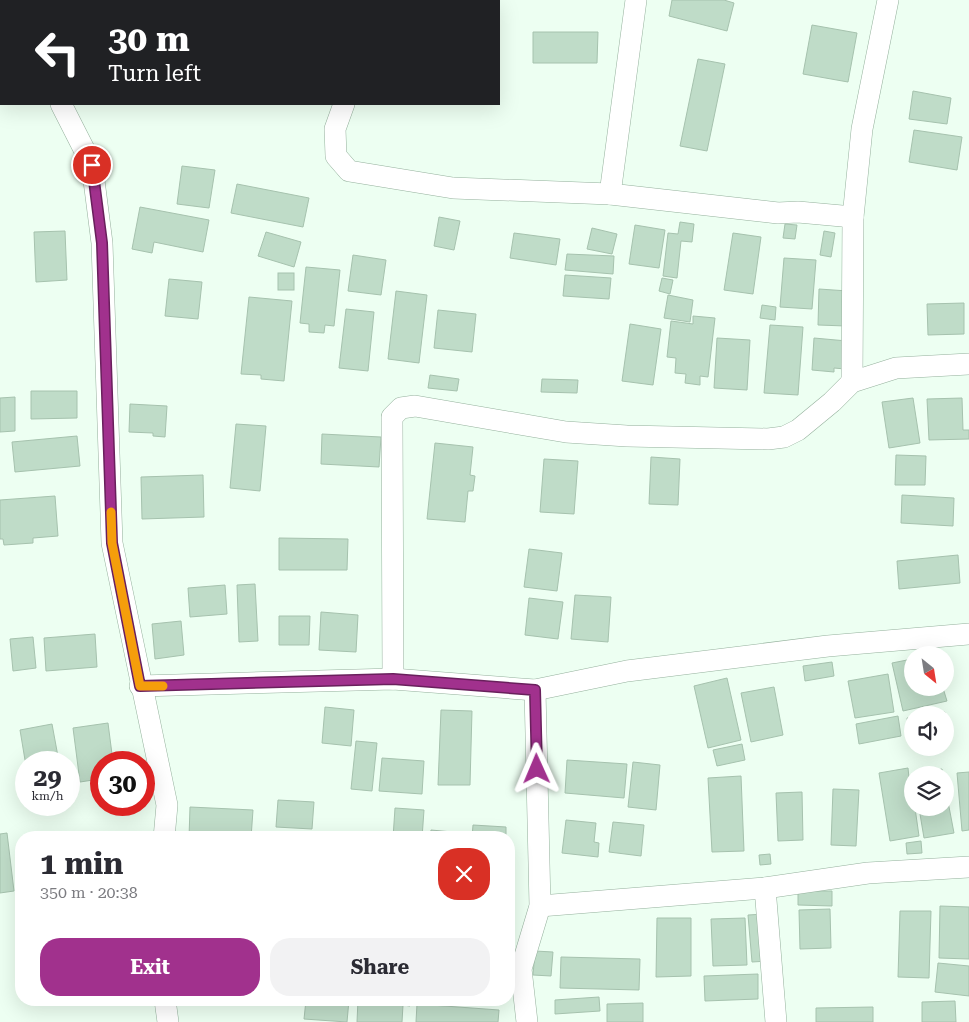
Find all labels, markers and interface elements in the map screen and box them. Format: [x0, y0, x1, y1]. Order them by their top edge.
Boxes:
text: 30 m [108, 19, 190, 60]
icon: left [25, 20, 90, 85]
text: Turn left [108, 61, 201, 86]
pin [71, 144, 113, 186]
icon: arrive [78, 151, 106, 179]
north arrow [904, 646, 954, 696]
map controls [904, 646, 954, 816]
button: sound [904, 706, 954, 756]
position arrow [510, 742, 562, 794]
speed limit sign: 30 [90, 751, 155, 816]
text: 29 [33, 763, 62, 792]
button: layers [904, 766, 954, 816]
text: km/h [31, 789, 64, 803]
text: 1 min [40, 846, 123, 881]
button: close [438, 848, 490, 900]
text: 350 m · 20:38 [40, 883, 138, 902]
button: Exit [40, 938, 260, 996]
button: Share [270, 938, 490, 996]

